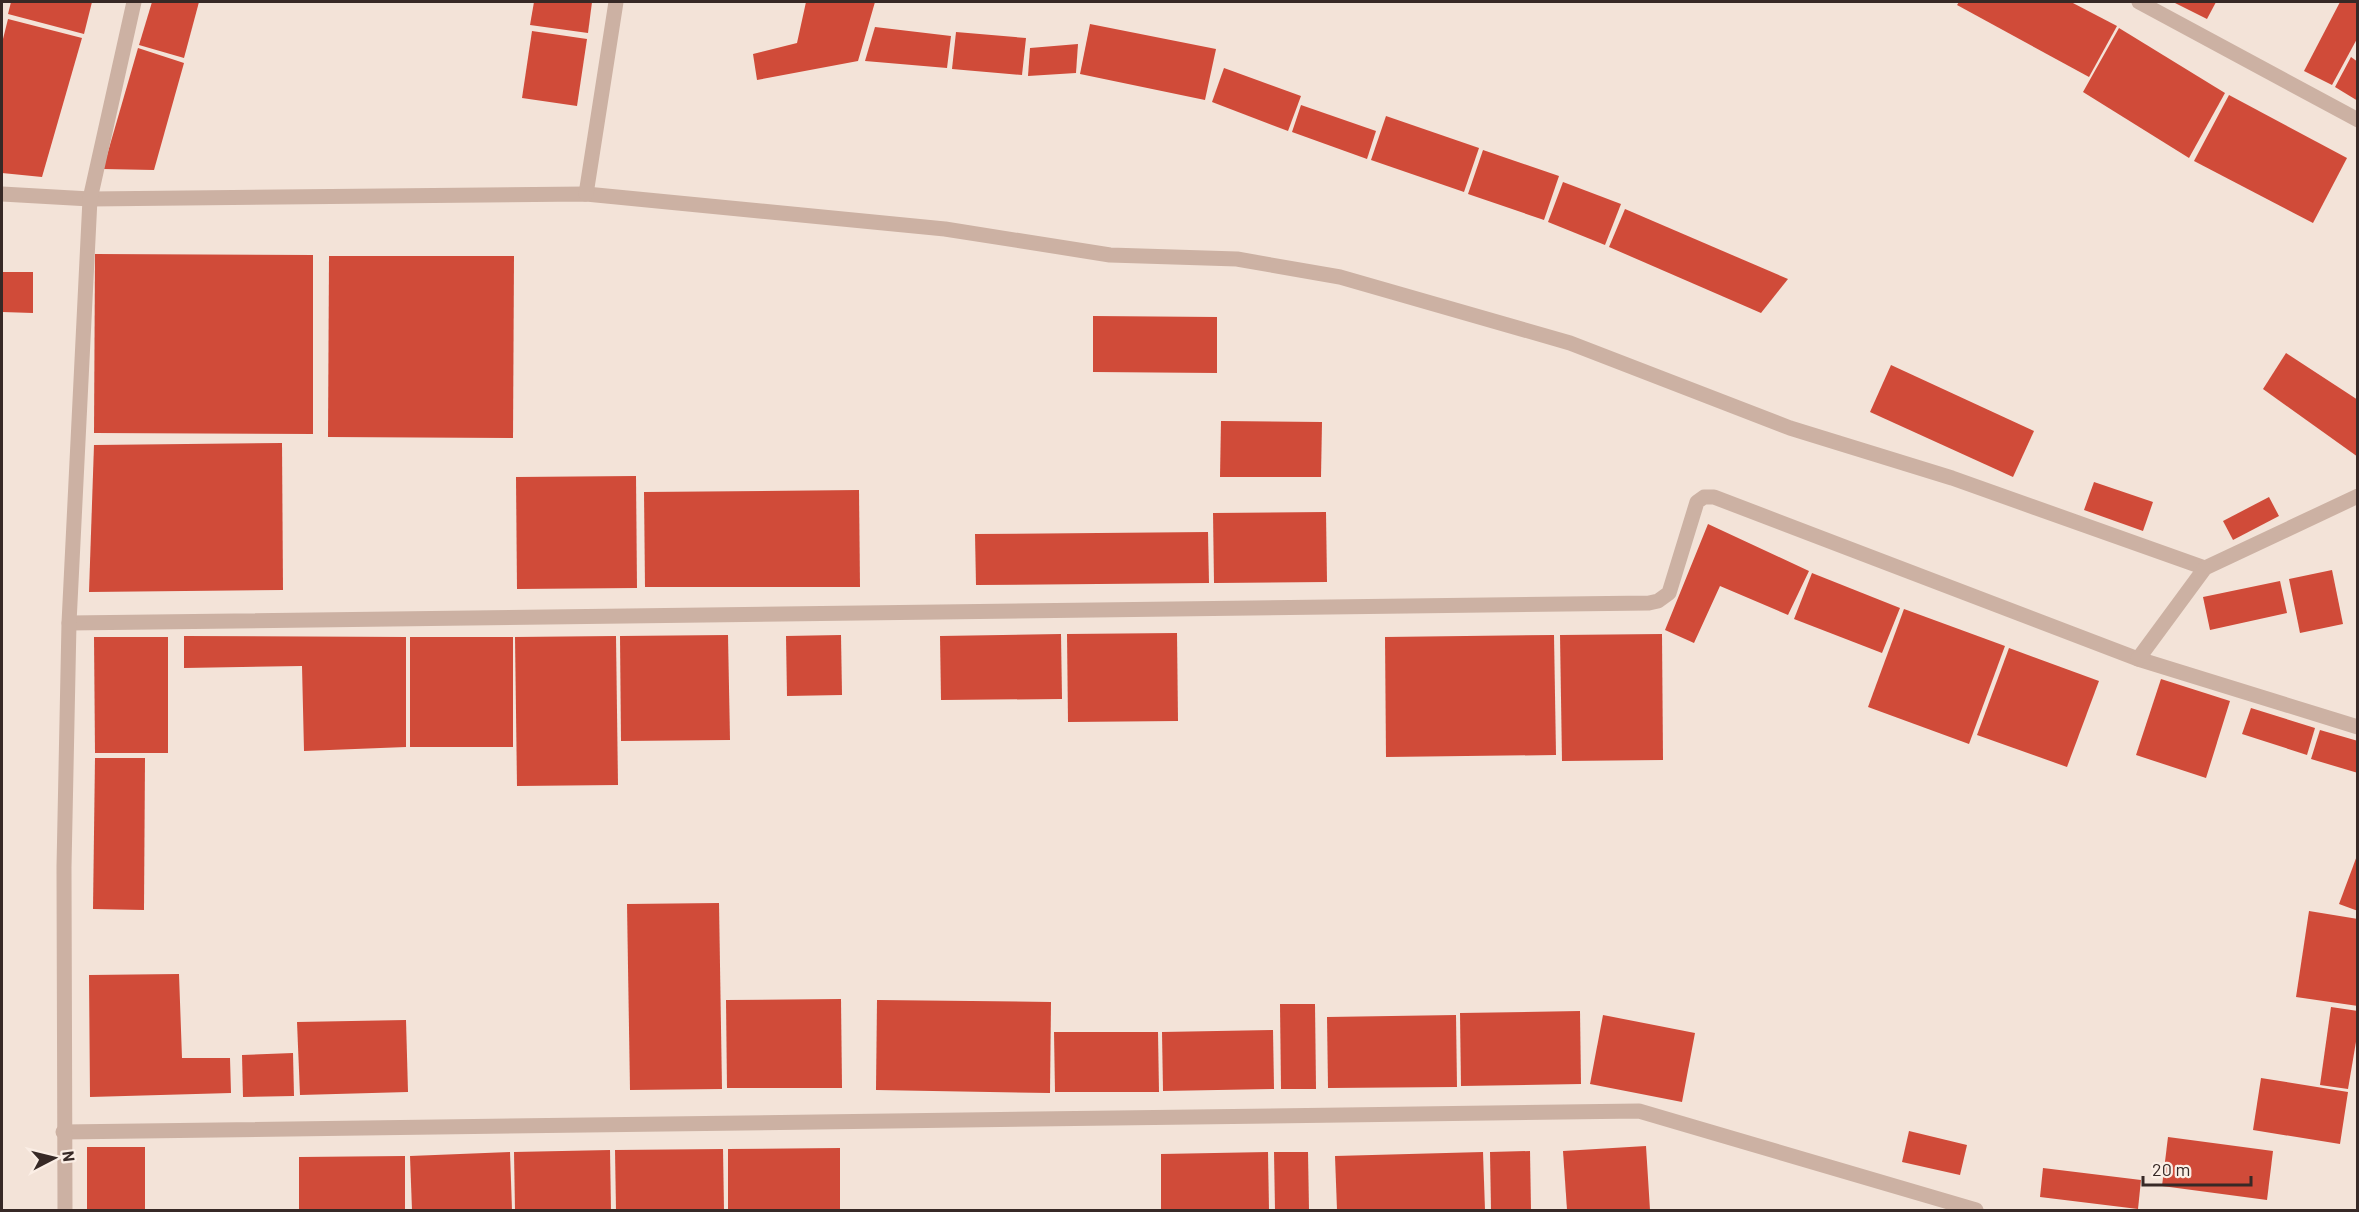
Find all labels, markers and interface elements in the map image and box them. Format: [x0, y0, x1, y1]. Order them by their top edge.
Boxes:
north arrow [24, 1128, 84, 1188]
scale bar [2143, 1149, 2251, 1187]
text: N [59, 1150, 79, 1163]
text: 20 m [2152, 1158, 2190, 1180]

